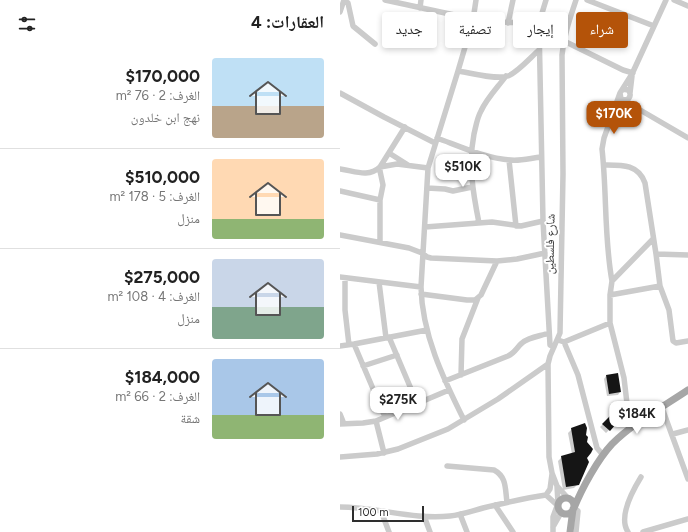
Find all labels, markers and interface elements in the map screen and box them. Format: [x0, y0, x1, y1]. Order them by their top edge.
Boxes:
text: العقارات: 4 [251, 12, 324, 32]
chip: جديد [382, 12, 437, 48]
chip: تصفية [445, 12, 505, 48]
chip: إيجار [513, 12, 568, 48]
chip: شراء [576, 12, 628, 48]
icon: filters [16, 13, 38, 35]
text: $170,000 [126, 66, 200, 86]
icon: home [244, 74, 292, 122]
text: الغرف: 2 · 76 m² [116, 88, 200, 103]
pin: $170K [586, 101, 642, 135]
text: $170K [596, 106, 633, 121]
text: نهج ابن خلدون [131, 110, 200, 125]
pin: $510K [435, 154, 491, 188]
text: $510K [444, 159, 482, 174]
text: $510,000 [125, 167, 200, 187]
icon: home [244, 175, 292, 223]
text: الغرف: 5 · 178 m² [109, 189, 200, 204]
text: منزل [177, 211, 200, 226]
street label: شارع فلسطين [542, 213, 559, 274]
text: $275,000 [124, 267, 200, 287]
icon: home [244, 275, 292, 323]
text: الغرف: 4 · 108 m² [108, 289, 200, 304]
text: منزل [177, 311, 200, 326]
text: $184,000 [125, 367, 200, 387]
icon: home [244, 375, 292, 423]
pin: $275K [370, 387, 426, 421]
text: الغرف: 2 · 66 m² [115, 389, 200, 404]
text: $275K [379, 392, 417, 407]
pin: $184K [609, 401, 665, 435]
text: $184K [618, 406, 656, 421]
text: شقة [181, 411, 200, 426]
scale bar [352, 504, 424, 523]
text: 100 m [358, 506, 389, 519]

